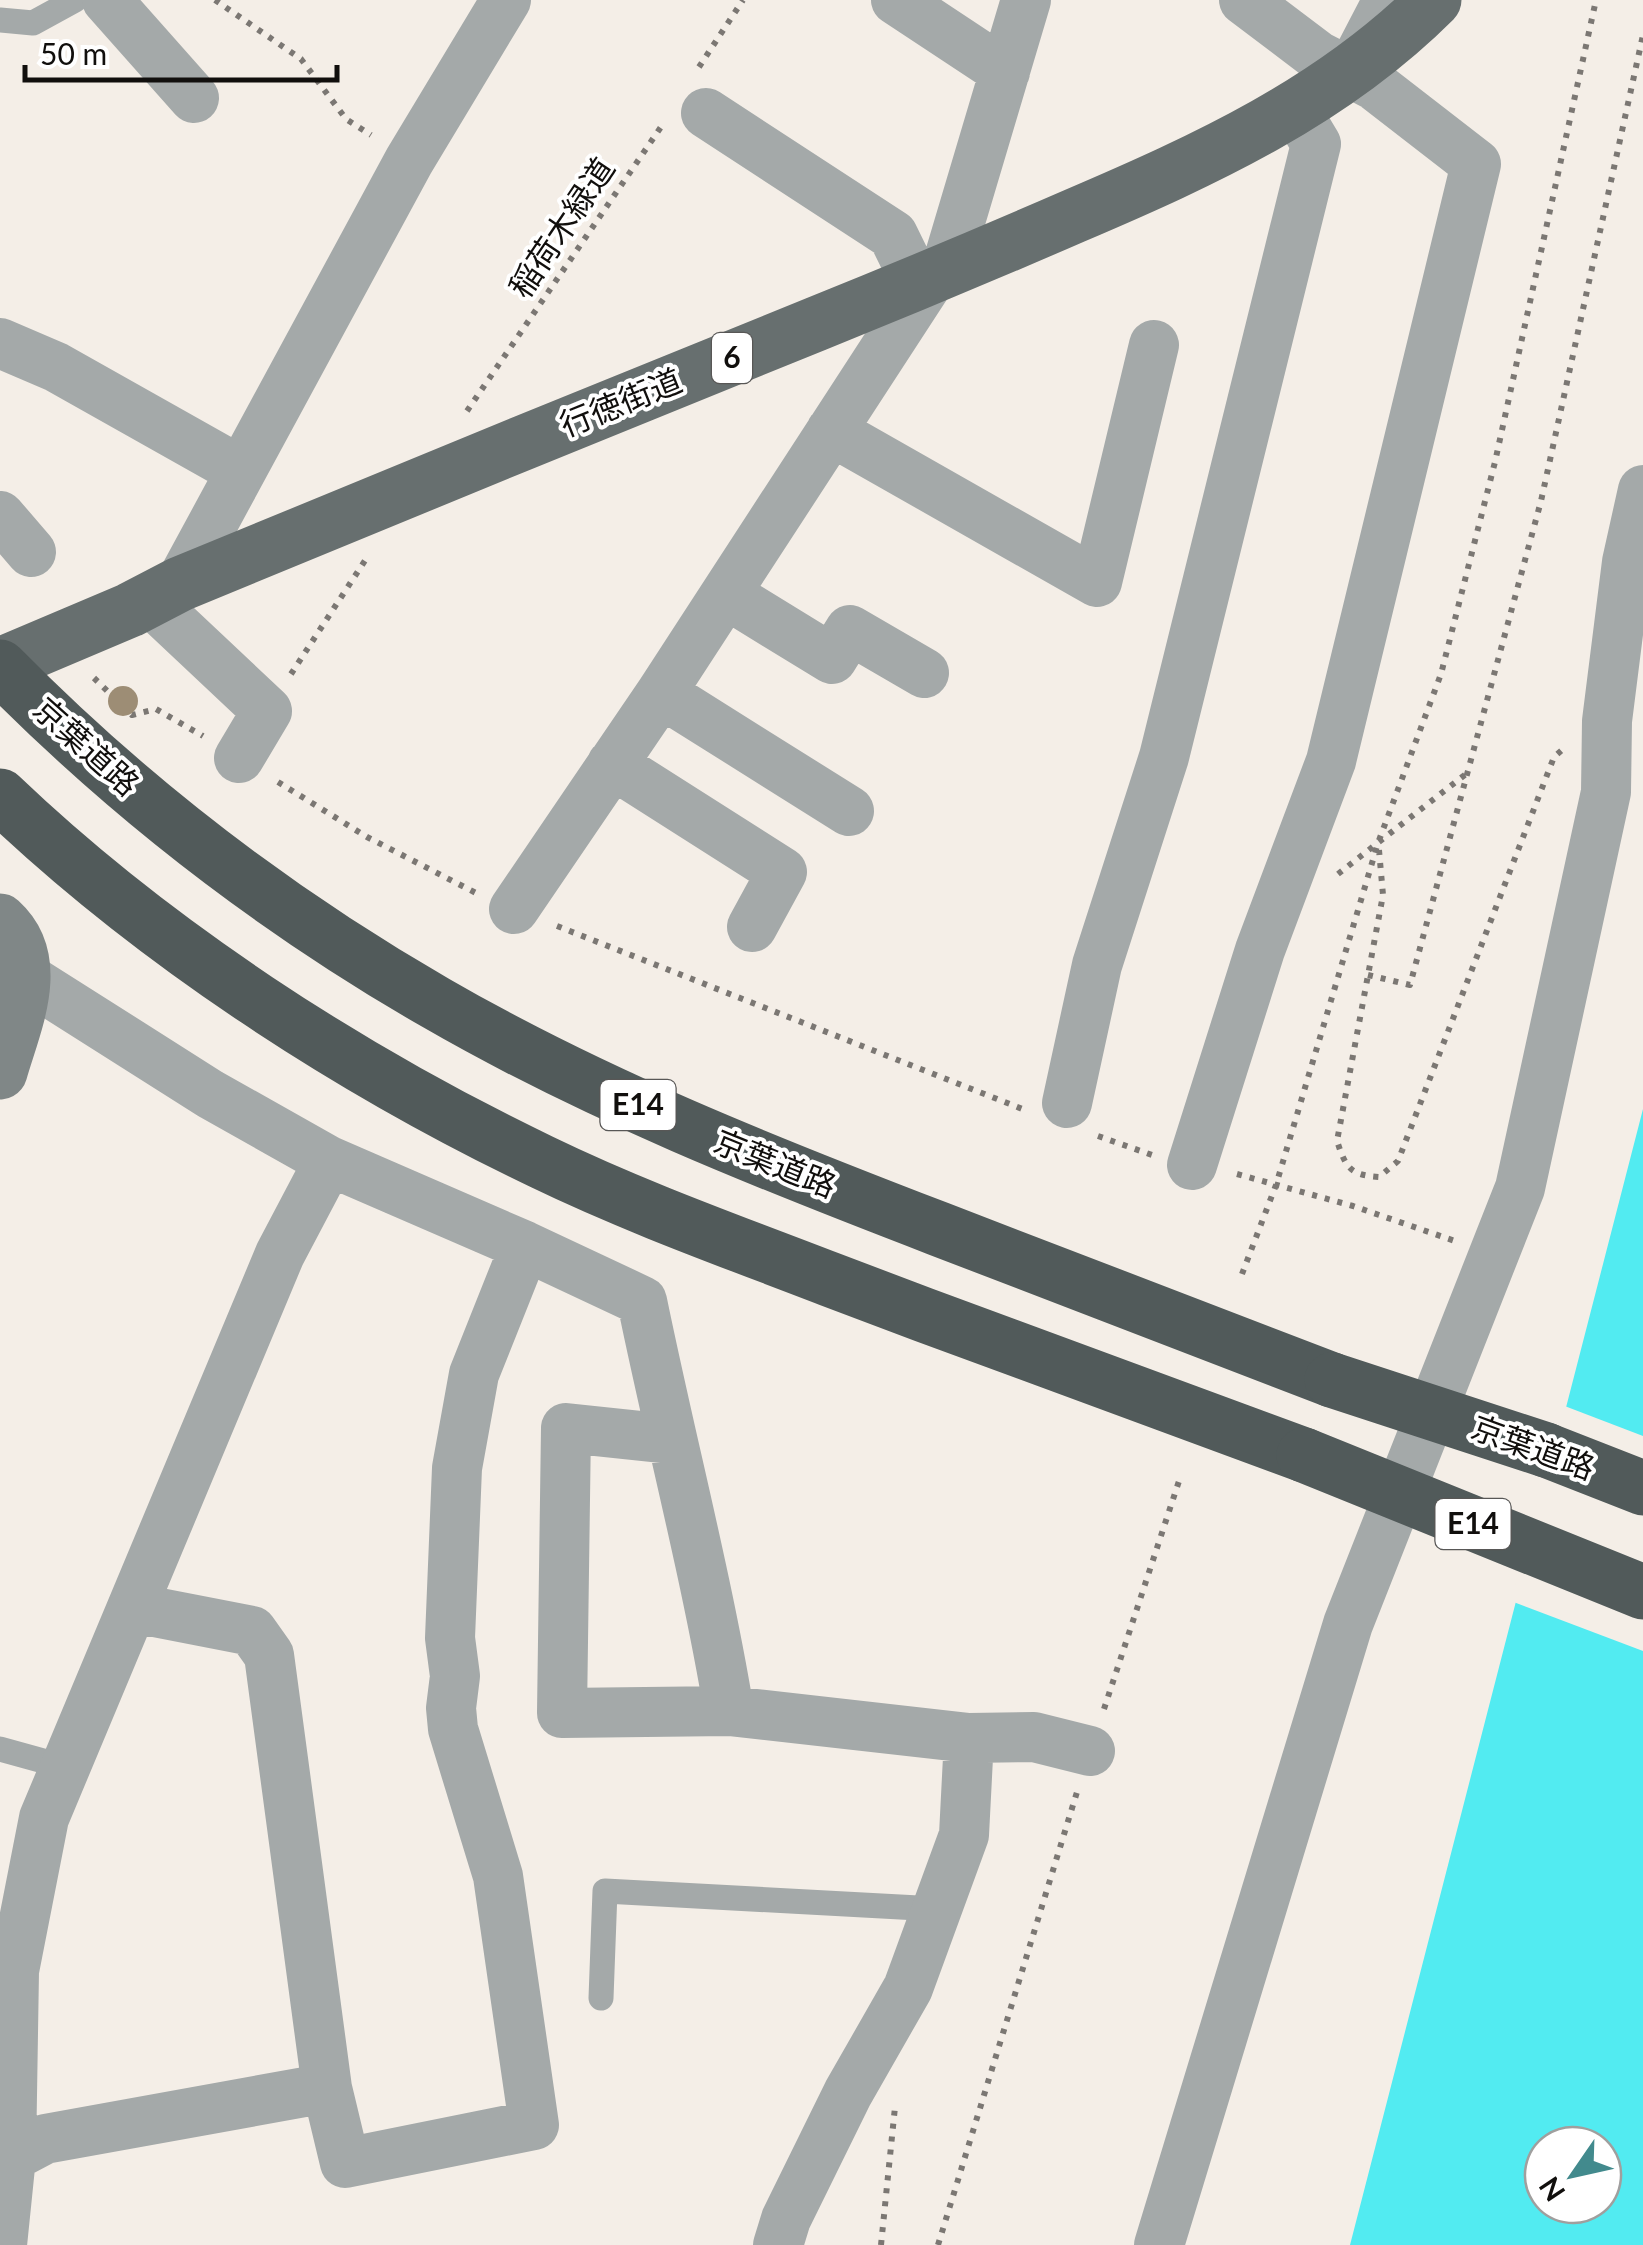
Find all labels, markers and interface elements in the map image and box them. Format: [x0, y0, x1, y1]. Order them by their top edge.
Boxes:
scale bar [25, 20, 338, 82]
text: 50 m [40, 35, 107, 71]
street label: 稲荷木緑道 [500, 150, 622, 304]
road number: 6 [712, 333, 752, 383]
street label: 行徳街道 [554, 360, 687, 444]
street label: 京葉道路 [26, 689, 148, 803]
road number: E14 [600, 1080, 676, 1130]
street label: 京葉道路 [709, 1121, 842, 1205]
street label: 京葉道路 [1467, 1406, 1600, 1487]
road number: E14 [1436, 1499, 1510, 1549]
north arrow [1523, 2125, 1623, 2225]
text: N [1531, 2171, 1572, 2208]

